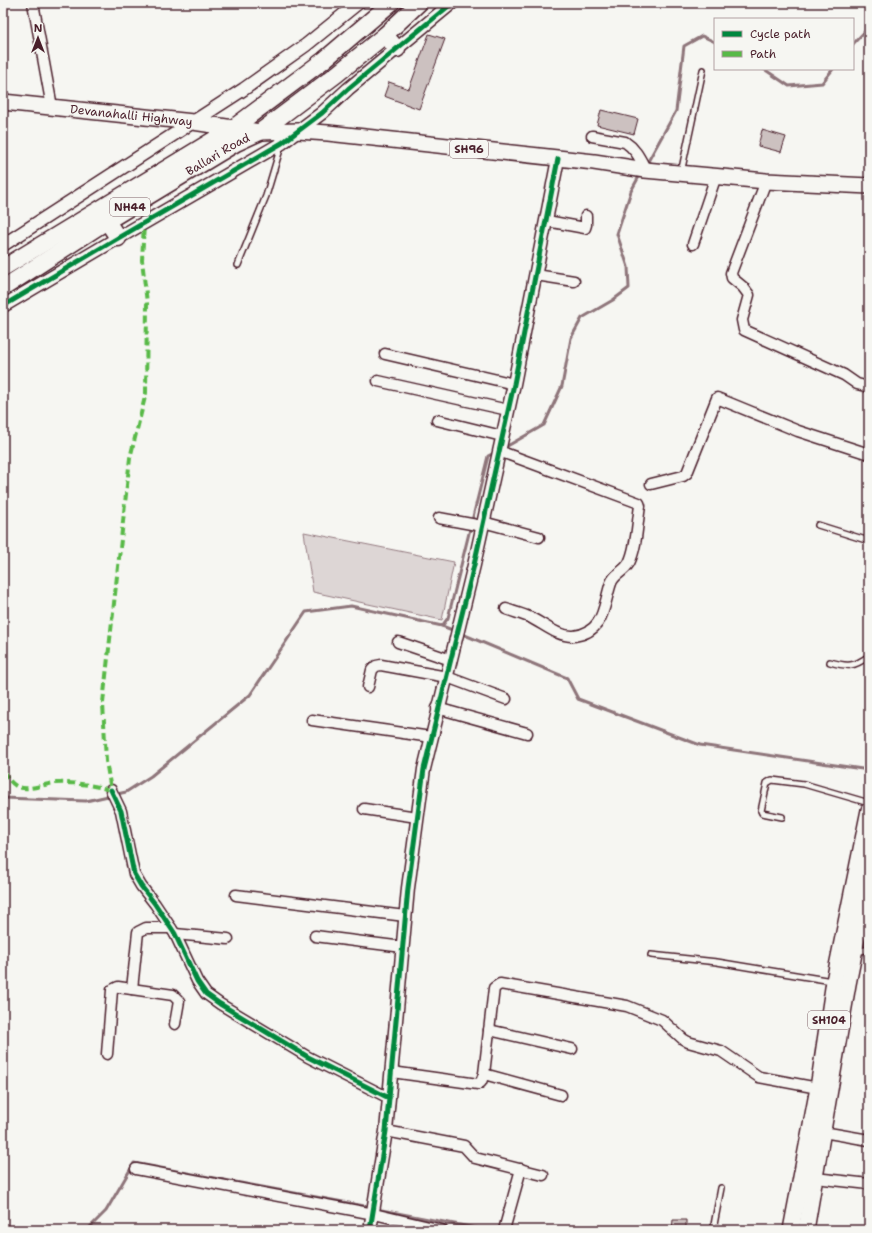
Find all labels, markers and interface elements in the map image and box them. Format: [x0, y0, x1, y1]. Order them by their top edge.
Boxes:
north arrow [18, 18, 58, 58]
legend [714, 18, 854, 70]
text: N [34, 21, 43, 36]
text: Cycle path [750, 26, 811, 42]
text: Path [750, 46, 776, 62]
street label: Devanahalli Highway [69, 101, 193, 130]
street label: Ballari Road [183, 130, 253, 180]
road number: SH96 [450, 140, 488, 158]
road number: NH44 [110, 198, 150, 216]
road number: SH104 [808, 1011, 850, 1029]

